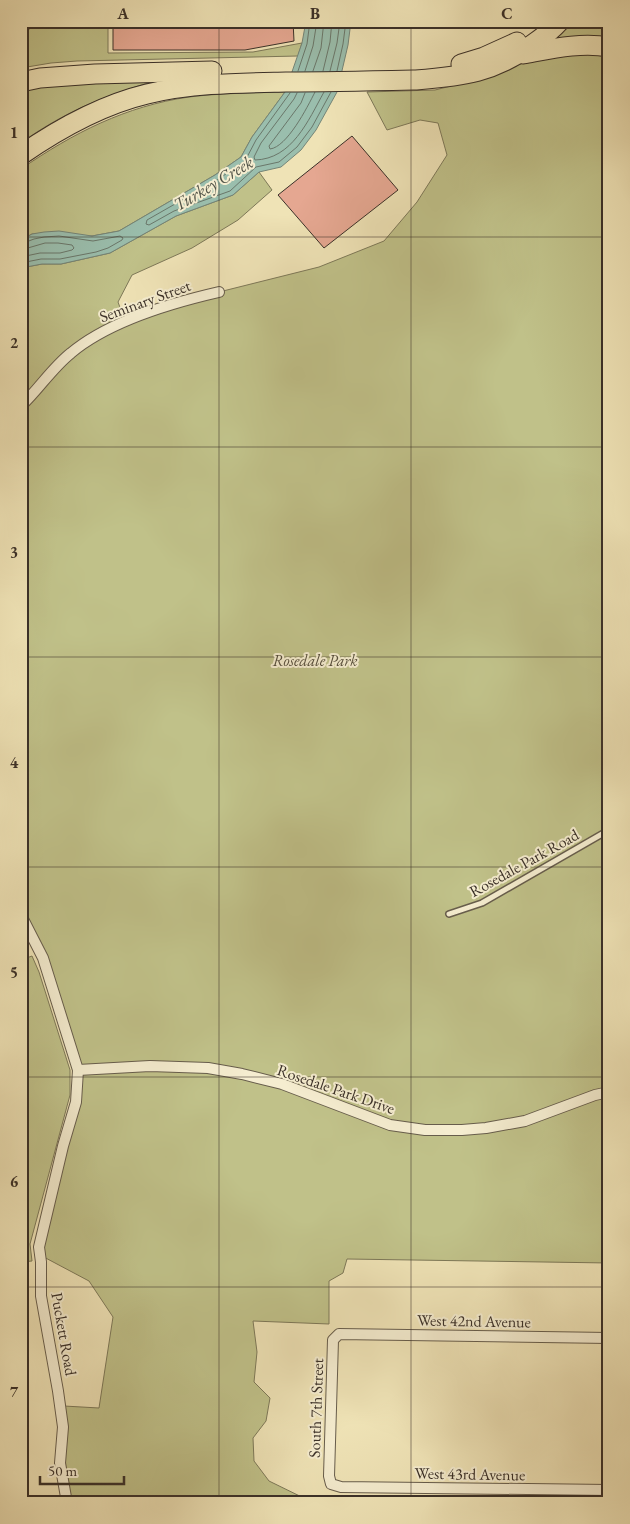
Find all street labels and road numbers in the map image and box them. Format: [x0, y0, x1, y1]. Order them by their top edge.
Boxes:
street label: Seminary Street [96, 275, 194, 327]
street label: Rosedale Park Road [465, 824, 583, 902]
street label: Rosedale Park Drive [274, 1059, 398, 1119]
street label: Puckett Road [46, 1291, 82, 1378]
street label: West 42nd Avenue [417, 1310, 531, 1332]
street label: South 7th Street [304, 1358, 328, 1458]
street label: West 43rd Avenue [415, 1463, 525, 1485]

